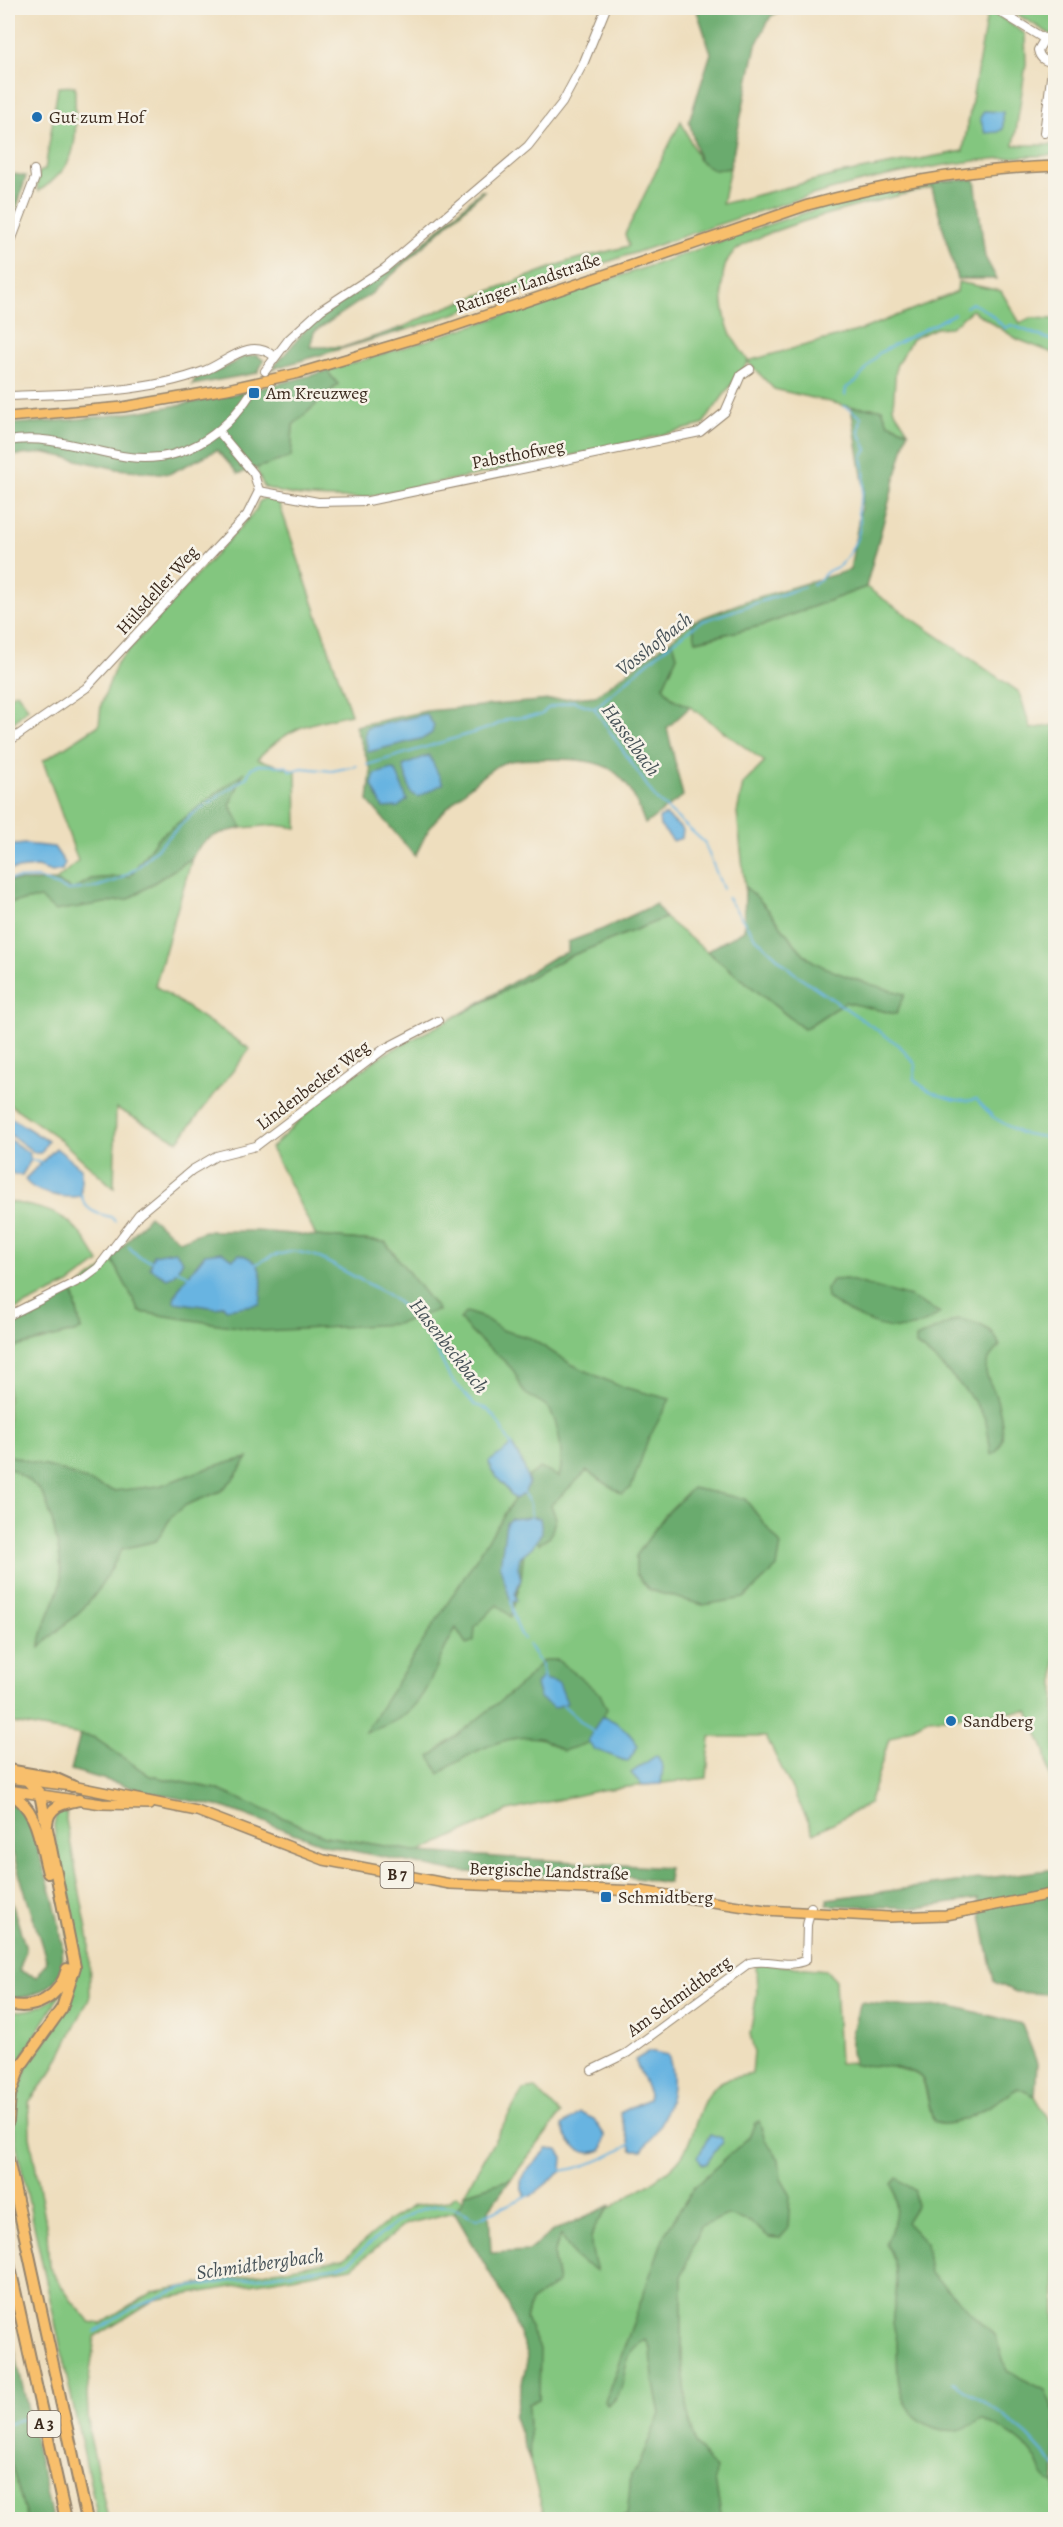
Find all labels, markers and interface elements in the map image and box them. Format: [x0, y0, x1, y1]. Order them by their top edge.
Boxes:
place label: Gut zum Hof [49, 105, 148, 129]
marker: Gut zum Hof [30, 110, 44, 124]
street label: Ratinger Landstraße [452, 247, 604, 319]
place label: Am Kreuzweg [265, 381, 368, 405]
marker: Am Kreuzweg [247, 386, 261, 400]
street label: Pabsthofweg [470, 433, 566, 475]
street label: Hülsdeller Weg [111, 540, 203, 640]
water label: Vosshofbach [610, 606, 698, 682]
water label: Hasselbach [595, 698, 667, 782]
street label: Lindenbecker Weg [251, 1035, 375, 1135]
water label: Hasenbeckbach [403, 1293, 495, 1399]
place label: Sandberg [963, 1709, 1033, 1733]
marker: Sandberg [944, 1714, 958, 1728]
street label: Bergische Landstraße [469, 1856, 629, 1886]
road number: B 7 [380, 1862, 414, 1888]
place label: Schmidtberg [618, 1885, 713, 1909]
marker: Schmidtberg [599, 1890, 613, 1904]
street label: Am Schmidtberg [621, 1950, 736, 2043]
water label: Schmidtbergbach [195, 2242, 325, 2286]
road number: A 3 [28, 2411, 60, 2437]

